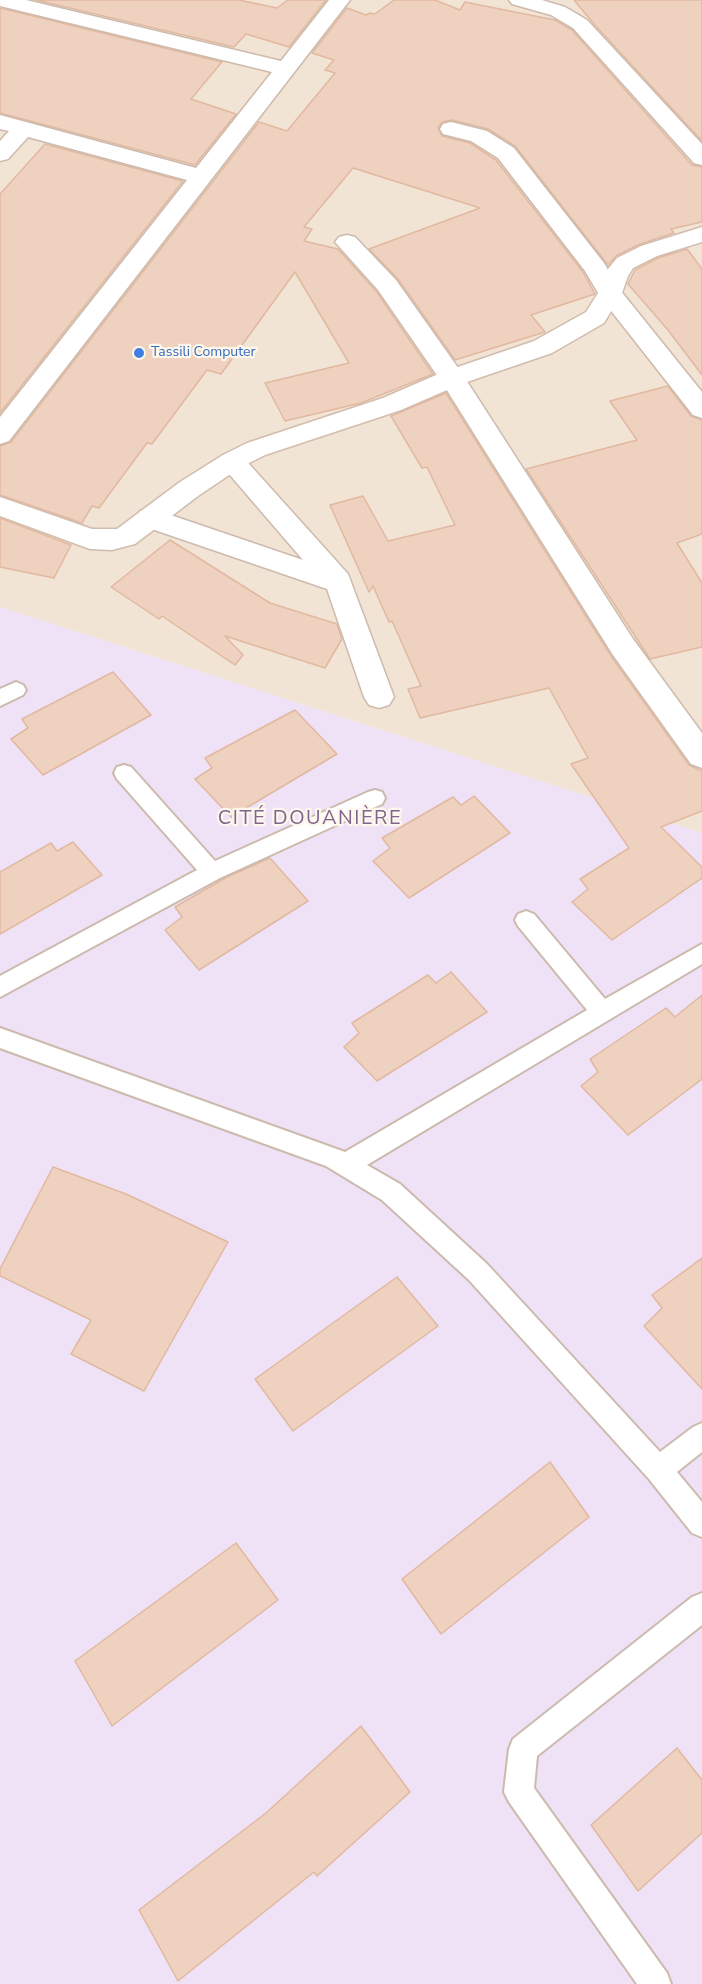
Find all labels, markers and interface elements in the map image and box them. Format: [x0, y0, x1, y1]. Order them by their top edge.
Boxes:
place label: Tassili Computer [151, 345, 255, 361]
marker: Tassili Computer [132, 346, 146, 360]
district label: CITÉ DOUANIÈRE [218, 807, 402, 831]

